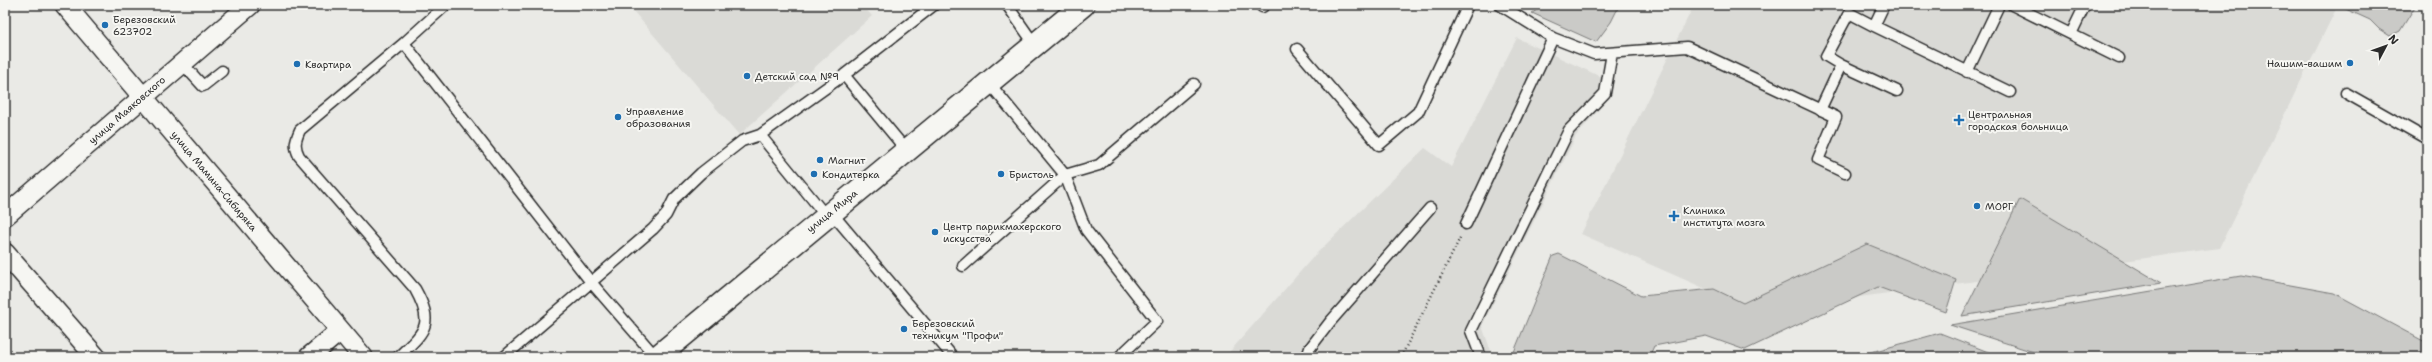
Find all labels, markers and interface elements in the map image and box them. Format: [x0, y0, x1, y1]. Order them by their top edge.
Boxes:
place label: Березовский 623702 [113, 13, 176, 38]
marker: Березовский 623702 [100, 20, 110, 30]
north arrow [2366, 26, 2406, 66]
text: N [2385, 32, 2402, 48]
place label: Нашим-вашим [2267, 57, 2342, 70]
place label: Квартира [305, 58, 352, 71]
marker: Нашим-вашим [2345, 58, 2355, 68]
marker: Квартира [292, 59, 302, 69]
place label: Детский сад №9 [755, 70, 839, 83]
marker: Детский сад №9 [742, 71, 752, 81]
street label: улица Маяковского [86, 73, 168, 147]
place label: Управление образования [626, 105, 691, 130]
place label: Центральная городская больница [1968, 108, 2069, 133]
marker: Управление образования [613, 112, 623, 122]
marker: Центральная городская больница [1953, 114, 1965, 126]
street label: улица Мамина-Сибиряка [168, 128, 260, 235]
place label: Магнит [828, 154, 866, 167]
marker: Магнит [815, 155, 825, 165]
place label: Кондитерка [822, 168, 880, 181]
place label: Бристоль [1009, 168, 1054, 181]
marker: Кондитерка [809, 169, 819, 179]
marker: Бристоль [996, 169, 1006, 179]
street label: улица Мира [804, 186, 861, 235]
place label: МОРГ [1985, 200, 2014, 213]
marker: МОРГ [1972, 201, 1982, 211]
place label: Клиника института мозга [1683, 204, 1766, 229]
marker: Клиника института мозга [1668, 210, 1680, 222]
place label: Центр парикмахерского искусства [943, 220, 1061, 245]
marker: Центр парикмахерского искусства [930, 227, 940, 237]
place label: Березовский техникум "Профи" [912, 317, 1003, 342]
marker: Березовский техникум "Профи" [899, 324, 909, 334]

